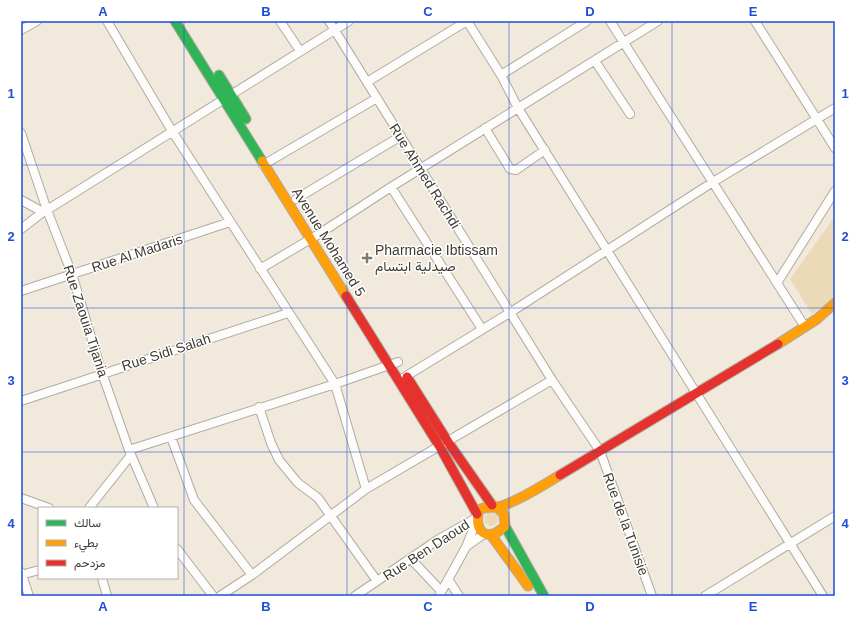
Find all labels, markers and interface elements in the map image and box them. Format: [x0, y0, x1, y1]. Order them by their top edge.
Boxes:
text: A [98, 4, 108, 19]
text: B [261, 4, 271, 19]
text: C [423, 4, 433, 19]
text: D [585, 4, 595, 19]
text: E [749, 4, 758, 19]
text: 1 [7, 86, 15, 101]
text: 1 [841, 86, 849, 101]
street label: Rue Ahmed Rachdi [386, 121, 464, 231]
street label: Avenue Mohamed 5 [289, 185, 369, 299]
text: 2 [7, 229, 15, 244]
text: 2 [841, 229, 849, 244]
street label: Rue Al Madaris [89, 231, 185, 275]
place label: Pharmacie Ibtissam صيدلية ابتسام [375, 242, 498, 275]
marker: Pharmacie Ibtissam صيدلية ابتسام [362, 253, 372, 263]
street label: Rue Zaouia Tijania [60, 263, 112, 379]
street label: Rue Sidi Salah [119, 330, 213, 374]
text: 3 [7, 373, 15, 388]
text: 3 [841, 373, 849, 388]
street label: Rue de la Tunisie [600, 470, 652, 578]
legend [38, 507, 178, 579]
text: 4 [7, 516, 15, 531]
text: سالك [74, 516, 101, 530]
street label: Rue Ben Daoud [380, 516, 472, 584]
text: 4 [841, 516, 849, 531]
text: بطيء [74, 536, 98, 553]
text: مزدحم [74, 556, 105, 571]
text: A [98, 599, 108, 614]
text: B [261, 599, 271, 614]
text: C [423, 599, 433, 614]
text: D [585, 599, 595, 614]
text: E [749, 599, 758, 614]

